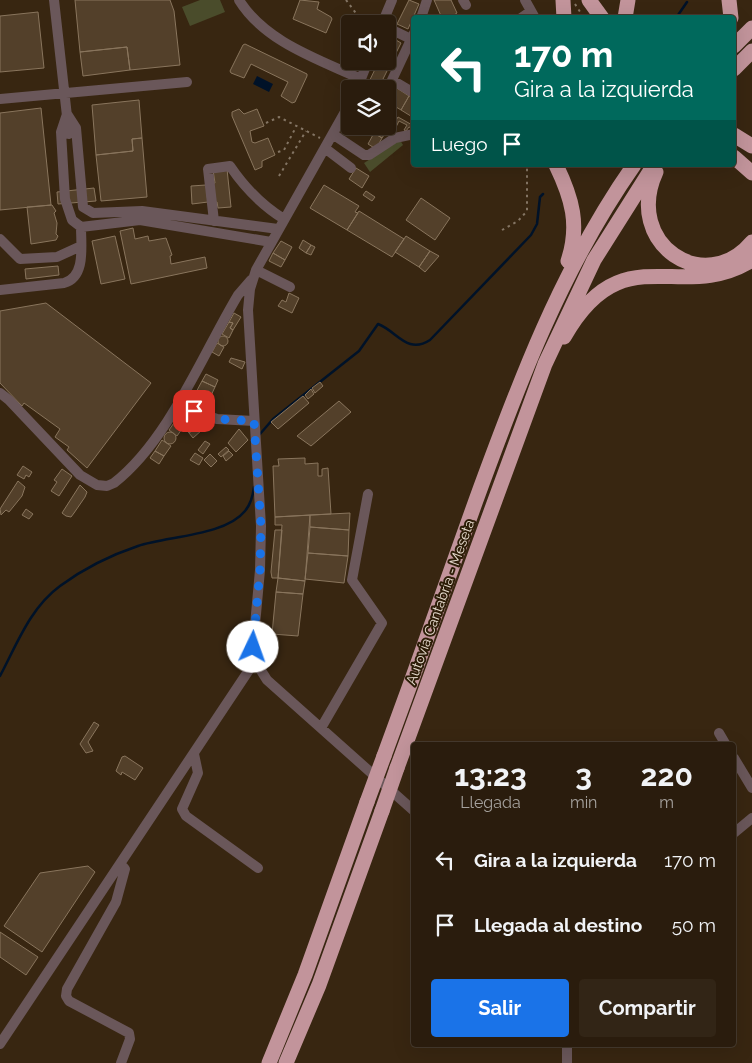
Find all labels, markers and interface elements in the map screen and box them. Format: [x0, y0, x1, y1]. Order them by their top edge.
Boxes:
map controls [341, 15, 396, 135]
button: sound [341, 15, 396, 70]
text: 170 m [514, 34, 613, 75]
icon: left [431, 35, 496, 100]
text: Gira a la izquierda [514, 76, 694, 102]
button: layers [341, 80, 396, 135]
icon: arrive [498, 130, 526, 158]
text: Luego [431, 133, 488, 155]
pin [173, 390, 215, 432]
icon: arrive [180, 397, 208, 425]
street label: Autovía Cantabria - Meseta [403, 517, 477, 687]
position arrow [226, 620, 278, 672]
text: 13:23 [454, 758, 527, 793]
text: 3 [575, 758, 592, 793]
text: 220 [641, 758, 693, 793]
text: Llegada [460, 793, 521, 812]
text: min [570, 793, 597, 812]
text: m [659, 793, 674, 812]
icon: left [431, 846, 459, 874]
text: Gira a la izquierda [474, 849, 637, 871]
text: 170 m [664, 849, 716, 871]
icon: arrive [431, 911, 459, 939]
text: Llegada al destino [474, 914, 642, 936]
text: 50 m [672, 914, 716, 936]
button: Salir [431, 979, 569, 1037]
button: Compartir [579, 979, 716, 1037]

